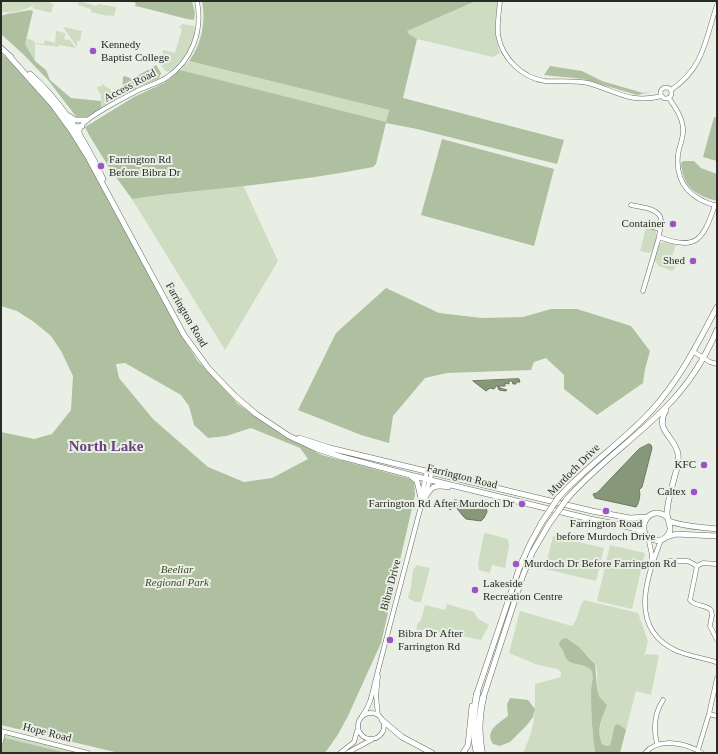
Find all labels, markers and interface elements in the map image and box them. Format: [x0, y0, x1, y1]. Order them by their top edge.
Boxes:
place label: Kennedy Baptist College [101, 38, 169, 64]
marker: Kennedy Baptist College [88, 46, 98, 56]
street label: Access Road [102, 67, 158, 105]
place label: Farrington Rd Before Bibra Dr [109, 153, 180, 179]
marker: Farrington Rd Before Bibra Dr [96, 161, 106, 171]
place label: Container [622, 217, 665, 231]
marker: Container [668, 219, 678, 229]
place label: Shed [663, 254, 685, 268]
marker: Shed [688, 256, 698, 266]
street label: Farrington Road [162, 280, 210, 350]
district label: North Lake [69, 438, 143, 456]
street label: Murdoch Drive [545, 441, 603, 499]
place label: KFC [675, 458, 696, 472]
marker: KFC [699, 460, 709, 470]
street label: Farrington Road [425, 462, 499, 492]
place label: Caltex [657, 485, 686, 499]
marker: Caltex [689, 487, 699, 497]
place label: Farrington Rd After Murdoch Dr [369, 497, 514, 511]
marker: Farrington Rd After Murdoch Dr [517, 499, 527, 509]
marker: Farrington Road before Murdoch Drive [601, 506, 611, 516]
place label: Farrington Road before Murdoch Drive [557, 517, 655, 543]
place label: Murdoch Dr Before Farrington Rd [524, 557, 676, 571]
street label: Bibra Drive [378, 558, 404, 612]
marker: Murdoch Dr Before Farrington Rd [511, 559, 521, 569]
park label: Beeliar Regional Park [145, 563, 209, 589]
place label: Lakeside Recreation Centre [483, 577, 563, 603]
marker: Lakeside Recreation Centre [470, 585, 480, 595]
place label: Bibra Dr After Farrington Rd [398, 627, 463, 653]
marker: Bibra Dr After Farrington Rd [385, 635, 395, 645]
street label: Hope Road [21, 721, 73, 745]

